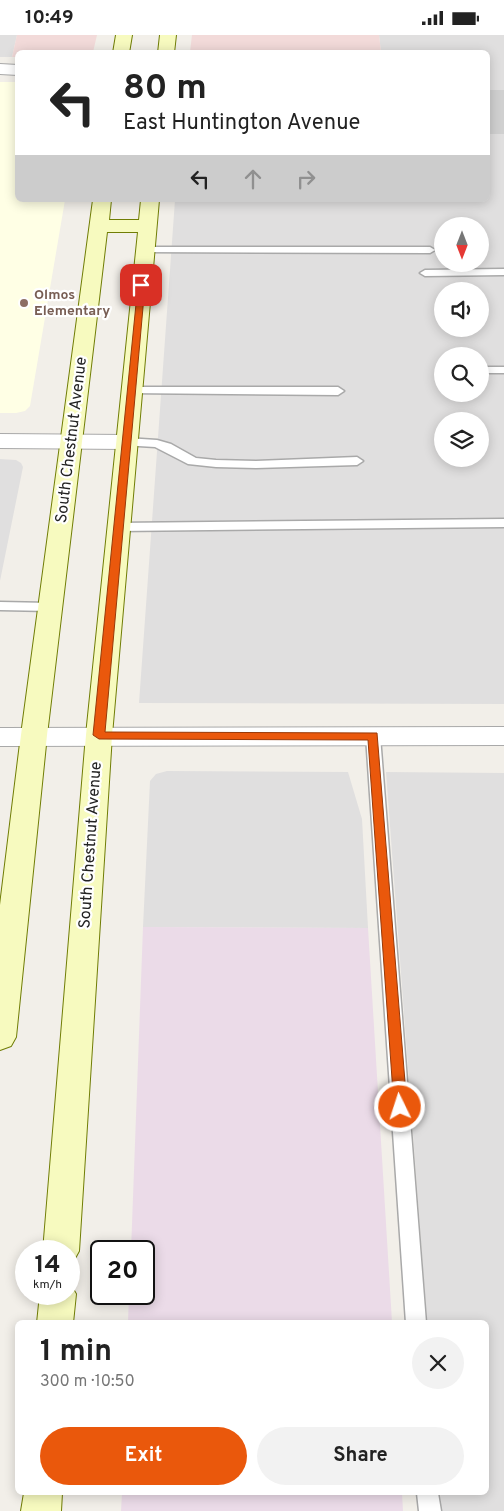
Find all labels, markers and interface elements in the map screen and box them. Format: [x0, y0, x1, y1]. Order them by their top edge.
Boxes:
text: 10:49 [25, 6, 74, 30]
text: 80 m [123, 67, 207, 111]
icon: left [40, 70, 105, 135]
text: East Huntington Avenue [123, 110, 360, 137]
icon: left [186, 165, 214, 193]
icon: ahead [239, 165, 267, 193]
icon: right [292, 165, 320, 193]
north arrow [434, 217, 489, 273]
map controls [434, 217, 489, 467]
pin [120, 264, 162, 306]
icon: arrive [127, 271, 155, 299]
button: sound [434, 282, 489, 337]
place label: Olmos Elementary [34, 287, 110, 320]
marker: Olmos Elementary [18, 297, 30, 309]
button: search [434, 347, 489, 402]
street label: South Chestnut Avenue [52, 356, 92, 524]
button: layers [434, 412, 489, 467]
street label: South Chestnut Avenue [75, 761, 107, 929]
position arrow [373, 1080, 425, 1132]
speed limit sign: 20 [90, 1240, 155, 1305]
text: 14 [34, 1250, 61, 1282]
text: km/h [33, 1277, 62, 1293]
text: 1 min [40, 1334, 112, 1371]
button: close [412, 1337, 464, 1389]
text: 300 m · 10:50 [40, 1372, 135, 1392]
button: Exit [40, 1427, 247, 1485]
button: Share [257, 1427, 464, 1485]

